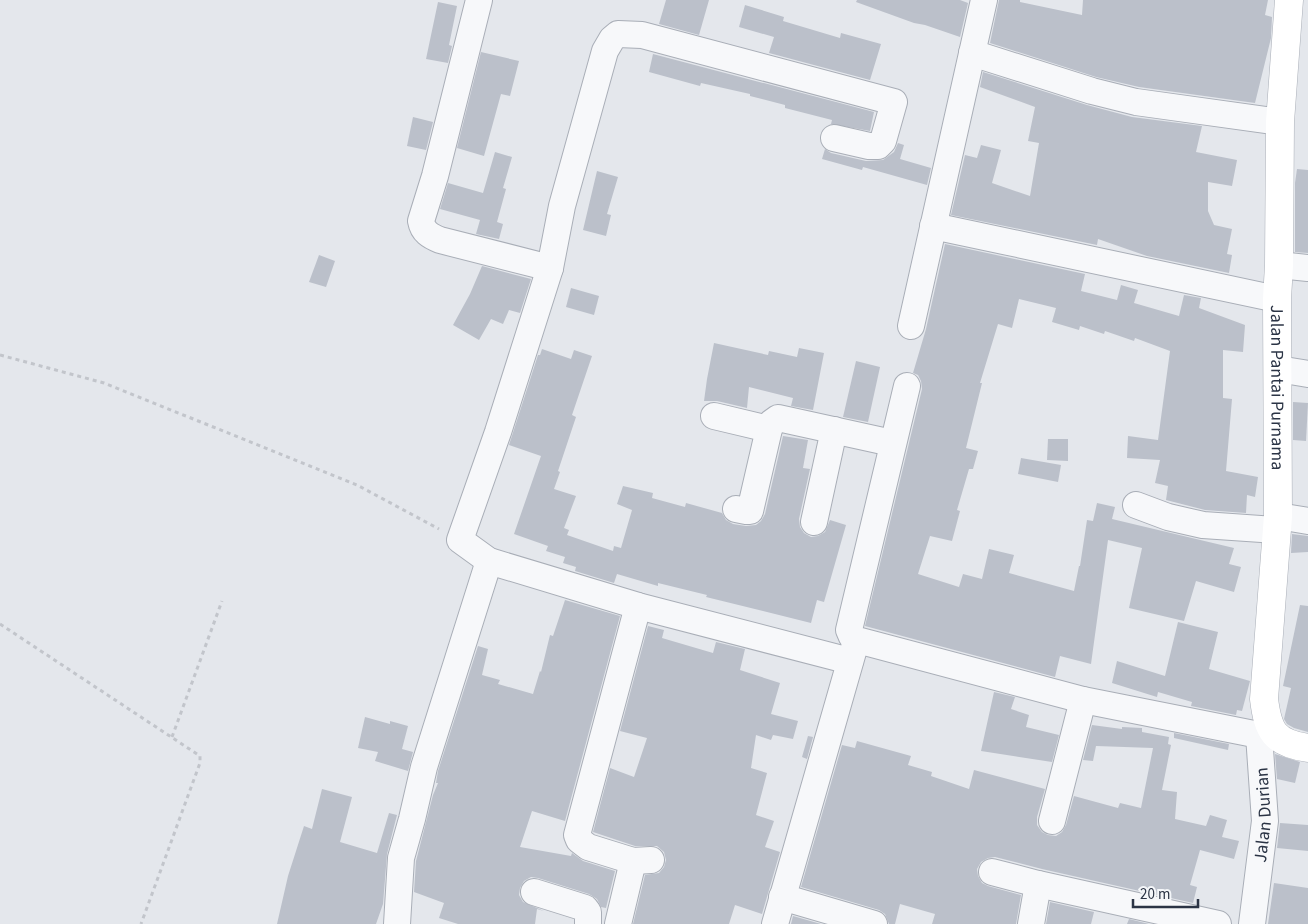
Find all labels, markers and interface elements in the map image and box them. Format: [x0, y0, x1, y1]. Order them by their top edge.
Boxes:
street label: Jalan Pantai Purnama [1265, 305, 1290, 470]
street label: Jalan Durian [1247, 766, 1277, 864]
scale bar [1133, 876, 1198, 908]
text: 20 m [1140, 884, 1170, 905]

